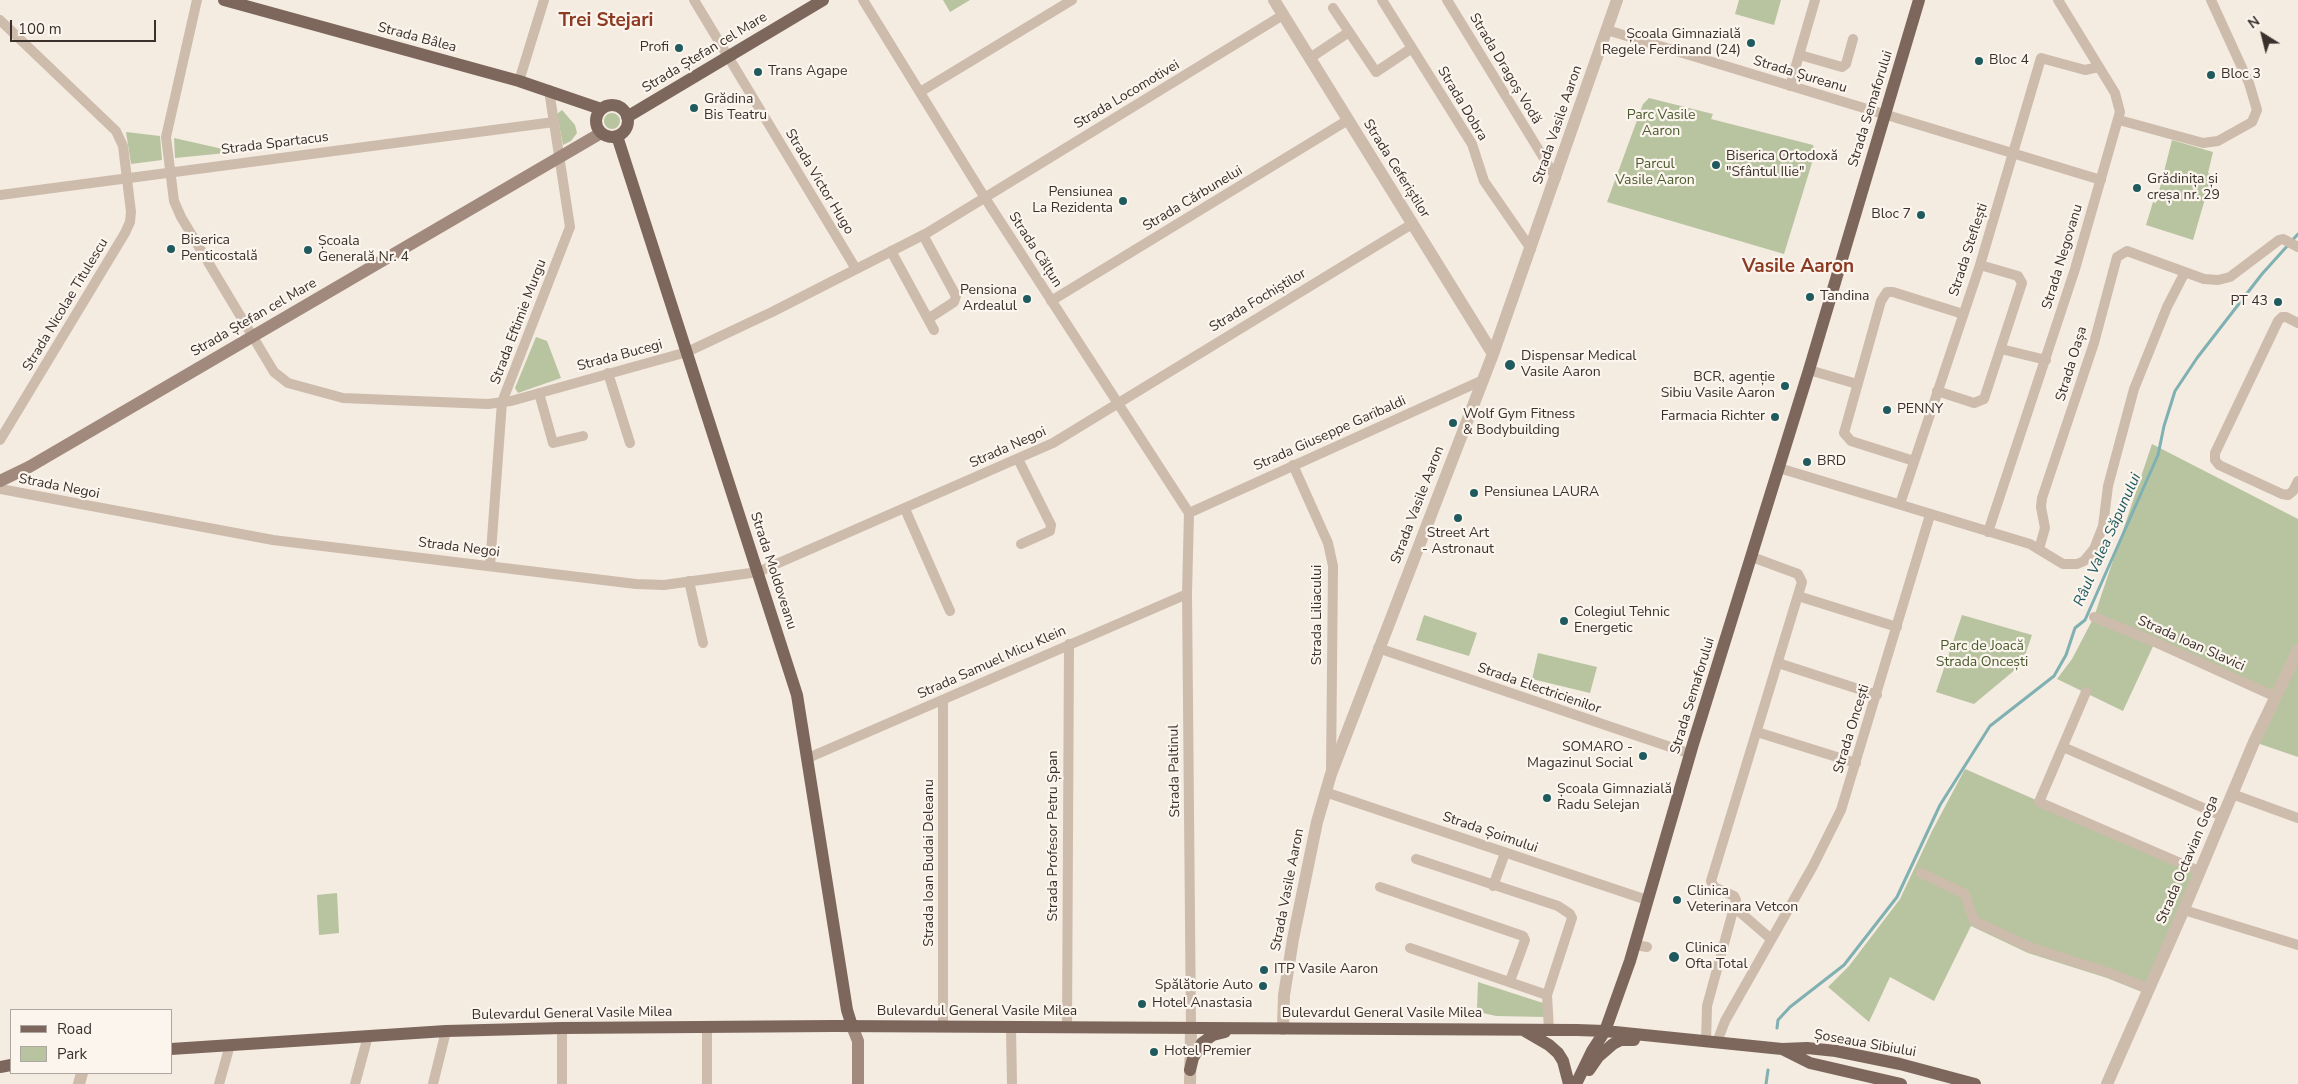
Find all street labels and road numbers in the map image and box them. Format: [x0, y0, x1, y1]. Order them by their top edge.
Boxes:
street label: Strada Ștefan cel Mare [639, 9, 771, 97]
street label: Strada Dragoș Vodă [1465, 11, 1545, 127]
street label: Strada Bâlea [376, 19, 458, 57]
street label: Strada Semaforului [1845, 49, 1897, 169]
street label: Strada Șureanu [1751, 53, 1849, 97]
street label: Strada Locomotivei [1071, 57, 1183, 133]
street label: Strada Vasile Aaron [1530, 63, 1586, 187]
street label: Strada Dobra [1433, 64, 1491, 144]
street label: Strada Ceferiștilor [1359, 117, 1433, 221]
street label: Strada Victor Hugo [781, 126, 857, 238]
street label: Strada Spartacus [220, 129, 330, 159]
street label: Strada Cărbunelui [1140, 163, 1246, 235]
street label: Strada Steflești [1946, 201, 1992, 299]
street label: Strada Negovanu [2039, 202, 2087, 312]
street label: Strada Călțun [1004, 209, 1066, 291]
street label: Strada Nicolae Titulescu [20, 235, 112, 375]
street label: Strada Eftimie Murgu [487, 257, 551, 387]
street label: Strada Fochiștilor [1207, 266, 1309, 336]
street label: Strada Ștefan cel Mare [188, 275, 320, 361]
street label: Strada Oașa [2053, 325, 2091, 403]
street label: Strada Bucegi [576, 337, 664, 375]
street label: Strada Giuseppe Garibaldi [1251, 393, 1409, 475]
street label: Strada Negoi [967, 424, 1049, 472]
street label: Strada Vasile Aaron [1388, 444, 1448, 566]
street label: Strada Negoi [17, 471, 101, 503]
street label: Strada Moldoveanu [746, 510, 800, 632]
street label: Strada Negoi [417, 535, 501, 561]
street label: Strada Liliacului [1310, 565, 1326, 665]
street label: Strada Ioan Slavici [2135, 613, 2247, 675]
street label: Strada Samuel Micu Klein [915, 623, 1069, 703]
street label: Strada Semaforului [1667, 636, 1719, 756]
street label: Strada Electricienilor [1475, 660, 1603, 718]
street label: Strada Oncești [1830, 682, 1874, 776]
street label: Strada Paltinul [1166, 724, 1184, 818]
street label: Strada Profesor Petru Șpan [1046, 751, 1062, 921]
street label: Strada Ioan Budai Deleanu [922, 779, 938, 947]
street label: Strada Octavian Goga [2153, 793, 2223, 927]
street label: Strada Șoimului [1440, 809, 1540, 857]
street label: Strada Vasile Aaron [1268, 827, 1308, 953]
street label: Bulevardul General Vasile Milea [472, 1004, 672, 1024]
street label: Bulevardul General Vasile Milea [877, 1004, 1077, 1020]
street label: Bulevardul General Vasile Milea [1282, 1006, 1482, 1022]
street label: Șoseaua Sibiului [1813, 1027, 1917, 1061]

